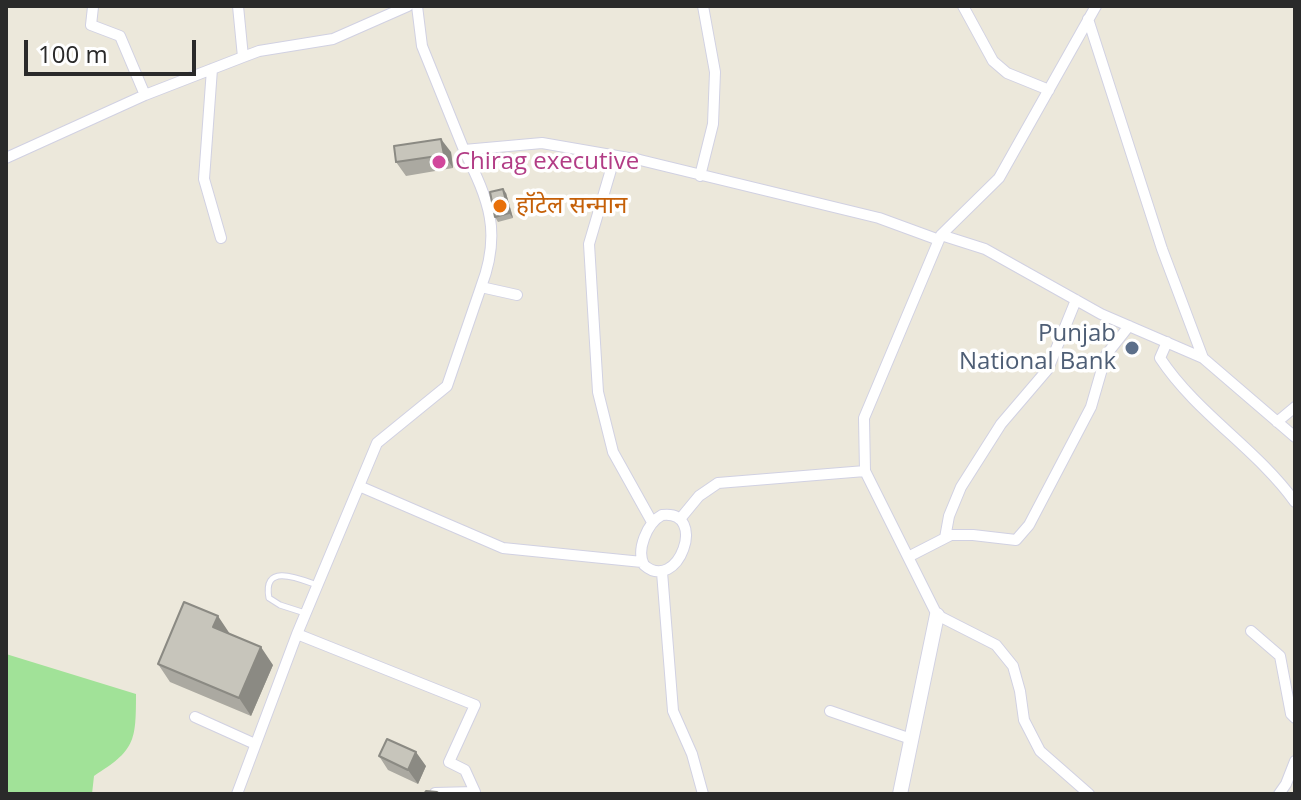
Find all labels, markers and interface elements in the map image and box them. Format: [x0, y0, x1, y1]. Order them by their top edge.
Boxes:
scale bar [28, 24, 200, 74]
text: 100 m [38, 37, 108, 70]
place label: Chirag executive [455, 148, 639, 176]
marker: Chirag executive [430, 153, 448, 171]
place label: हॉटेल सन्मान [516, 192, 627, 220]
marker: हॉटेल सन्मान [491, 197, 509, 215]
place label: Punjab National Bank [959, 320, 1116, 376]
marker: Punjab National Bank [1123, 339, 1141, 357]

